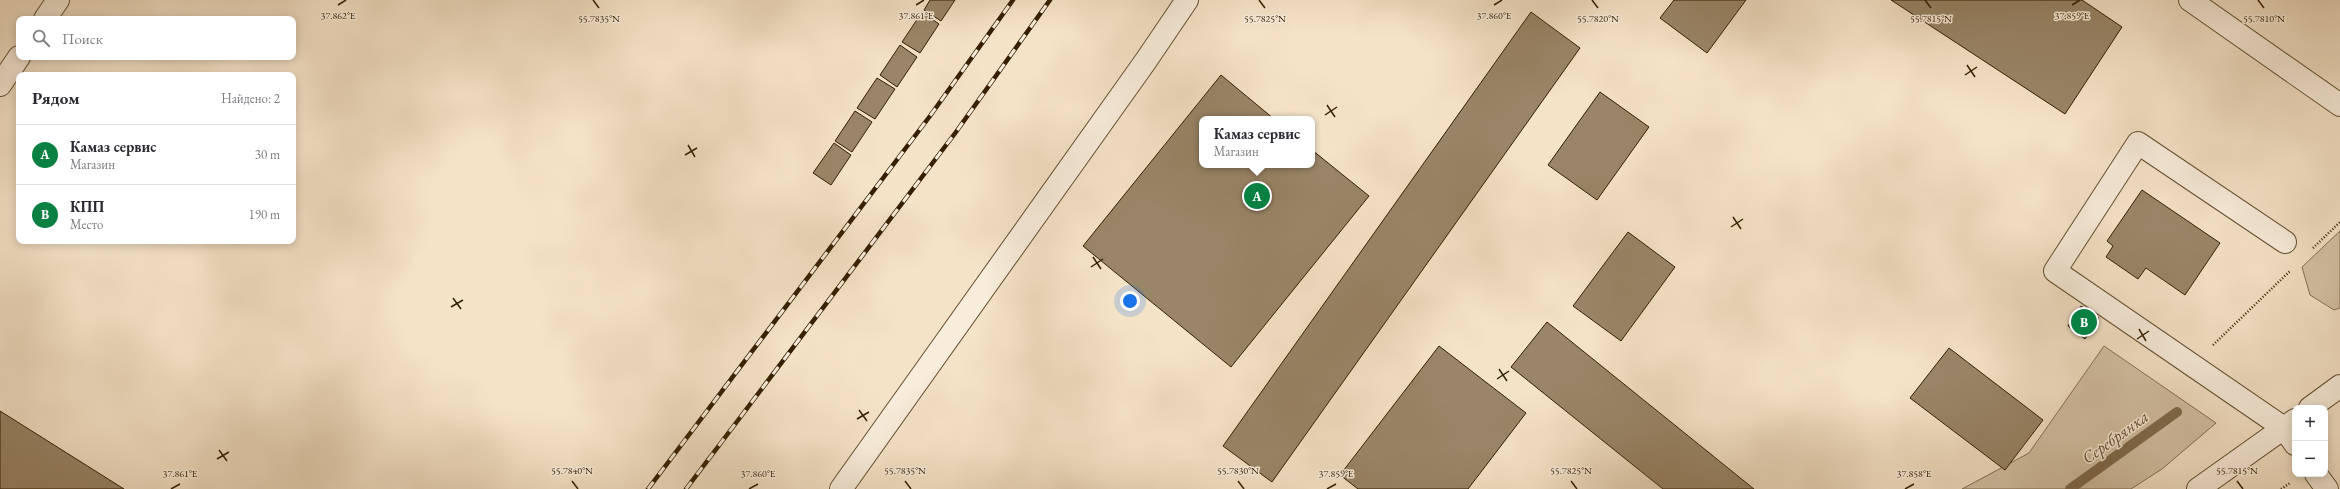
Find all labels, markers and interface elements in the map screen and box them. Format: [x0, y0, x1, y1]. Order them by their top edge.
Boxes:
text: 37.862°E [321, 9, 356, 22]
text: 37.861°E [899, 9, 934, 22]
text: 37.860°E [1477, 9, 1512, 22]
text: 37.859°E [2055, 9, 2090, 22]
text: 55.7835°N [578, 12, 620, 25]
text: 55.7825°N [1244, 12, 1286, 25]
text: 55.7820°N [1577, 12, 1619, 25]
text: 55.7815°N [1910, 12, 1952, 25]
text: 55.7810°N [2243, 12, 2285, 25]
search box [16, 16, 296, 60]
icon: search [30, 27, 52, 49]
text: Поиск [62, 29, 103, 48]
text: Рядом [32, 87, 80, 109]
text: Найдено: 2 [221, 90, 280, 107]
popup [1199, 116, 1315, 168]
text: Камаз сервис [1214, 124, 1300, 143]
text: Камаз сервис [70, 137, 157, 156]
text: Магазин [1214, 143, 1259, 160]
text: A [40, 146, 50, 163]
text: 30 m [255, 146, 280, 163]
text: Магазин [70, 156, 115, 173]
pin: A [1244, 181, 1270, 211]
text: КПП [70, 197, 104, 216]
text: B [41, 206, 49, 223]
text: 190 m [249, 206, 280, 223]
text: Место [70, 216, 103, 233]
your location [1120, 291, 1140, 311]
pin: B [2071, 307, 2097, 337]
water label: Серебрянка [2077, 405, 2153, 469]
map controls [2292, 405, 2328, 477]
button: + [2292, 405, 2328, 441]
button: − [2292, 441, 2328, 477]
text: 55.7840°N [551, 464, 593, 477]
text: 55.7835°N [884, 464, 926, 477]
text: 55.7830°N [1217, 464, 1259, 477]
text: 55.7825°N [1550, 464, 1592, 477]
text: 55.7815°N [2216, 464, 2258, 477]
text: 37.861°E [163, 467, 198, 480]
text: 37.860°E [741, 467, 776, 480]
text: 37.859°E [1319, 467, 1354, 480]
text: 37.858°E [1897, 467, 1932, 480]

